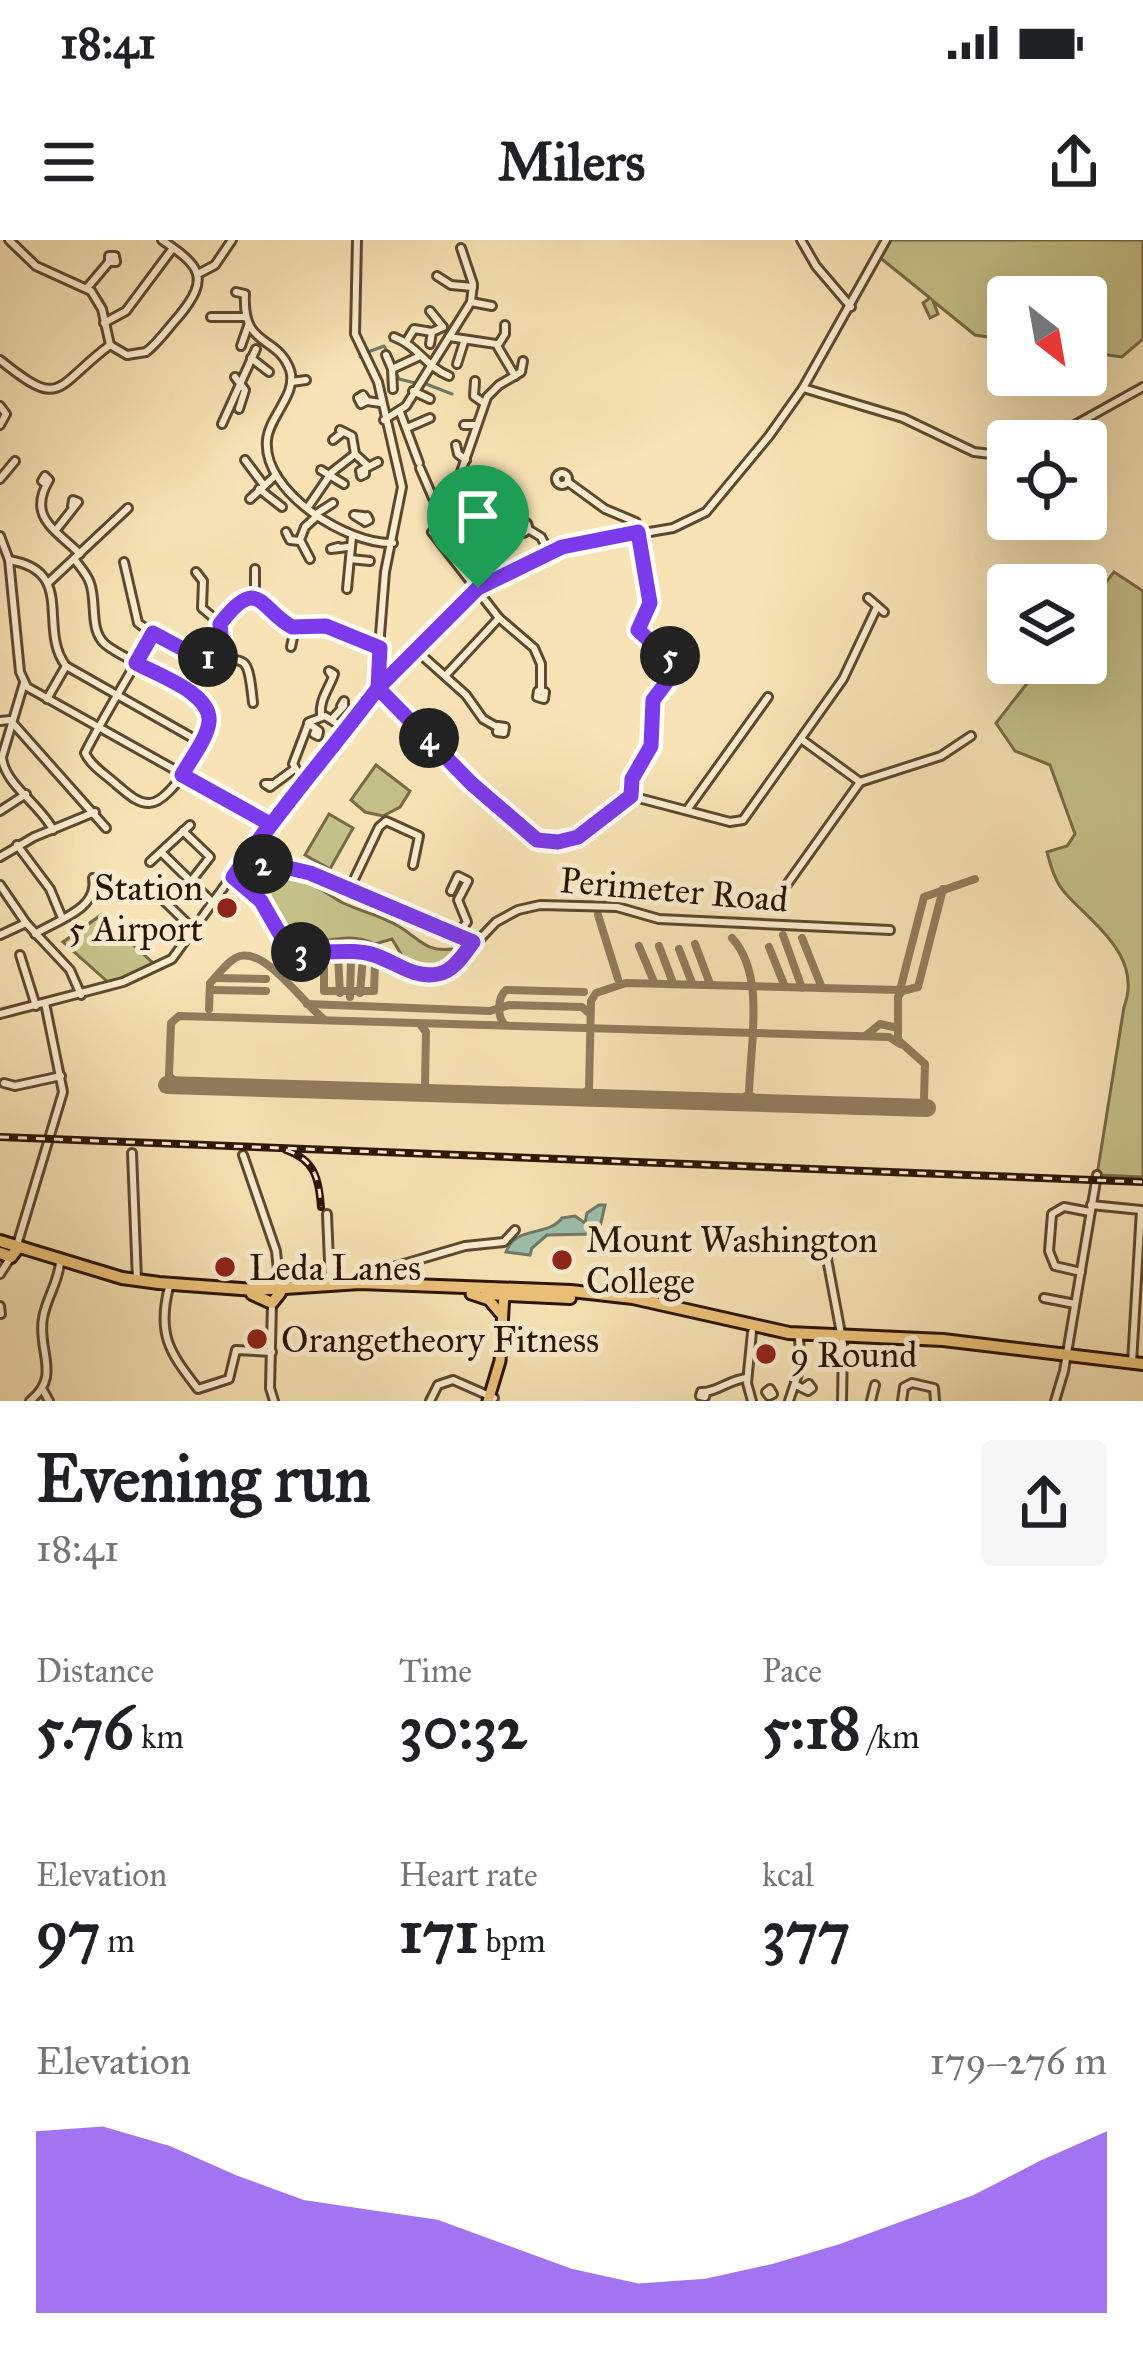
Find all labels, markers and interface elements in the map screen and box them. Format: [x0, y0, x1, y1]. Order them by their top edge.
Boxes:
text: 18:41 [60, 15, 156, 70]
icon: menu [36, 129, 102, 195]
text: Milers [498, 129, 645, 195]
icon: share [1041, 129, 1107, 195]
north arrow [987, 276, 1107, 396]
map controls [987, 276, 1107, 684]
button: locate [987, 420, 1107, 540]
pin [427, 465, 529, 588]
icon: arrive [445, 483, 511, 549]
button: layers [987, 564, 1107, 684]
pin: 5 [640, 626, 700, 686]
pin: 1 [178, 627, 238, 687]
text: 5 [662, 636, 678, 676]
text: 1 [201, 637, 215, 677]
pin: 4 [399, 708, 459, 768]
text: 4 [420, 718, 438, 758]
pin: 2 [233, 834, 293, 894]
text: 2 [255, 844, 271, 884]
street label: Perimeter Road [558, 858, 790, 922]
place label: Station 5 Airport [68, 866, 203, 951]
marker: Station 5 Airport [214, 895, 240, 921]
pin: 3 [271, 922, 331, 982]
text: 3 [294, 932, 308, 972]
place label: Mount Washington College [586, 1218, 878, 1303]
place label: Leda Lanes [249, 1246, 421, 1290]
marker: Mount Washington College [549, 1247, 575, 1273]
marker: Leda Lanes [212, 1254, 238, 1280]
place label: Orangetheory Fitness [281, 1318, 599, 1362]
marker: Orangetheory Fitness [244, 1326, 270, 1352]
place label: 9 Round [790, 1333, 917, 1377]
marker: 9 Round [753, 1341, 779, 1367]
text: Evening run [36, 1438, 371, 1519]
button: share [981, 1440, 1107, 1566]
text: 18:41 [36, 1524, 119, 1572]
text: Distance [36, 1651, 154, 1691]
text: Time [399, 1651, 472, 1691]
text: Pace [762, 1651, 822, 1691]
text: 5.76 [36, 1691, 134, 1764]
text: 30:32 [399, 1691, 527, 1764]
text: 5:18 [762, 1691, 861, 1764]
text: km [134, 1717, 184, 1757]
text: /km [861, 1717, 920, 1757]
text: Elevation [36, 1855, 167, 1895]
text: Heart rate [399, 1855, 538, 1895]
text: kcal [762, 1855, 814, 1895]
text: 97 [36, 1895, 100, 1968]
text: 171 [399, 1895, 478, 1968]
text: 377 [762, 1895, 850, 1968]
text: m [100, 1921, 135, 1961]
text: bpm [478, 1921, 546, 1961]
text: Elevation [36, 2037, 191, 2085]
text: 179–276 m [929, 2037, 1107, 2085]

